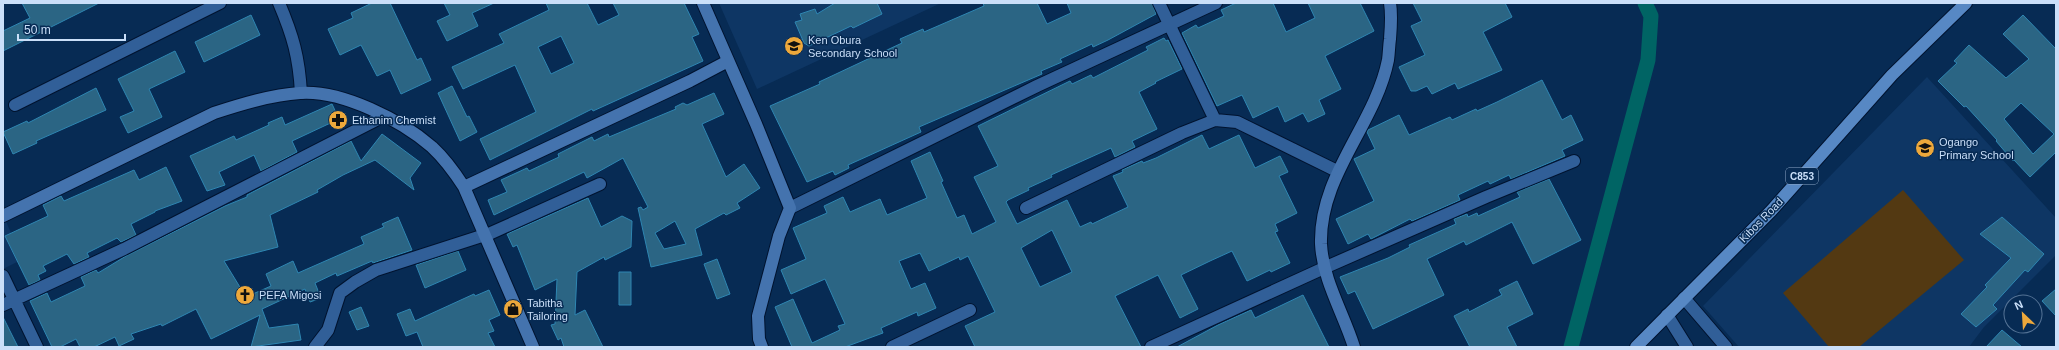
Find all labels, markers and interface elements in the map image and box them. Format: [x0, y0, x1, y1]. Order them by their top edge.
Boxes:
scale bar [18, 16, 125, 42]
text: 50 m [24, 23, 51, 37]
place label: Ken Obura Secondary School [808, 34, 897, 59]
school or university icon: Ken Obura Secondary School [783, 35, 805, 57]
pharmacy icon: Ethanim Chemist [327, 109, 349, 131]
place label: Ethanim Chemist [352, 114, 436, 126]
place label: Ogango Primary School [1939, 136, 2014, 161]
school or university icon: Ogango Primary School [1914, 137, 1936, 159]
road number: C853 [1786, 168, 1818, 184]
street label: Kibos Road [1737, 195, 1785, 245]
church icon: PEFA Migosi [234, 284, 256, 306]
place label: PEFA Migosi [259, 289, 321, 301]
north arrow [2003, 294, 2043, 334]
place label: Tabitha Tailoring [527, 297, 568, 322]
shop icon: Tabitha Tailoring [502, 298, 524, 320]
text: N [2013, 298, 2025, 312]

